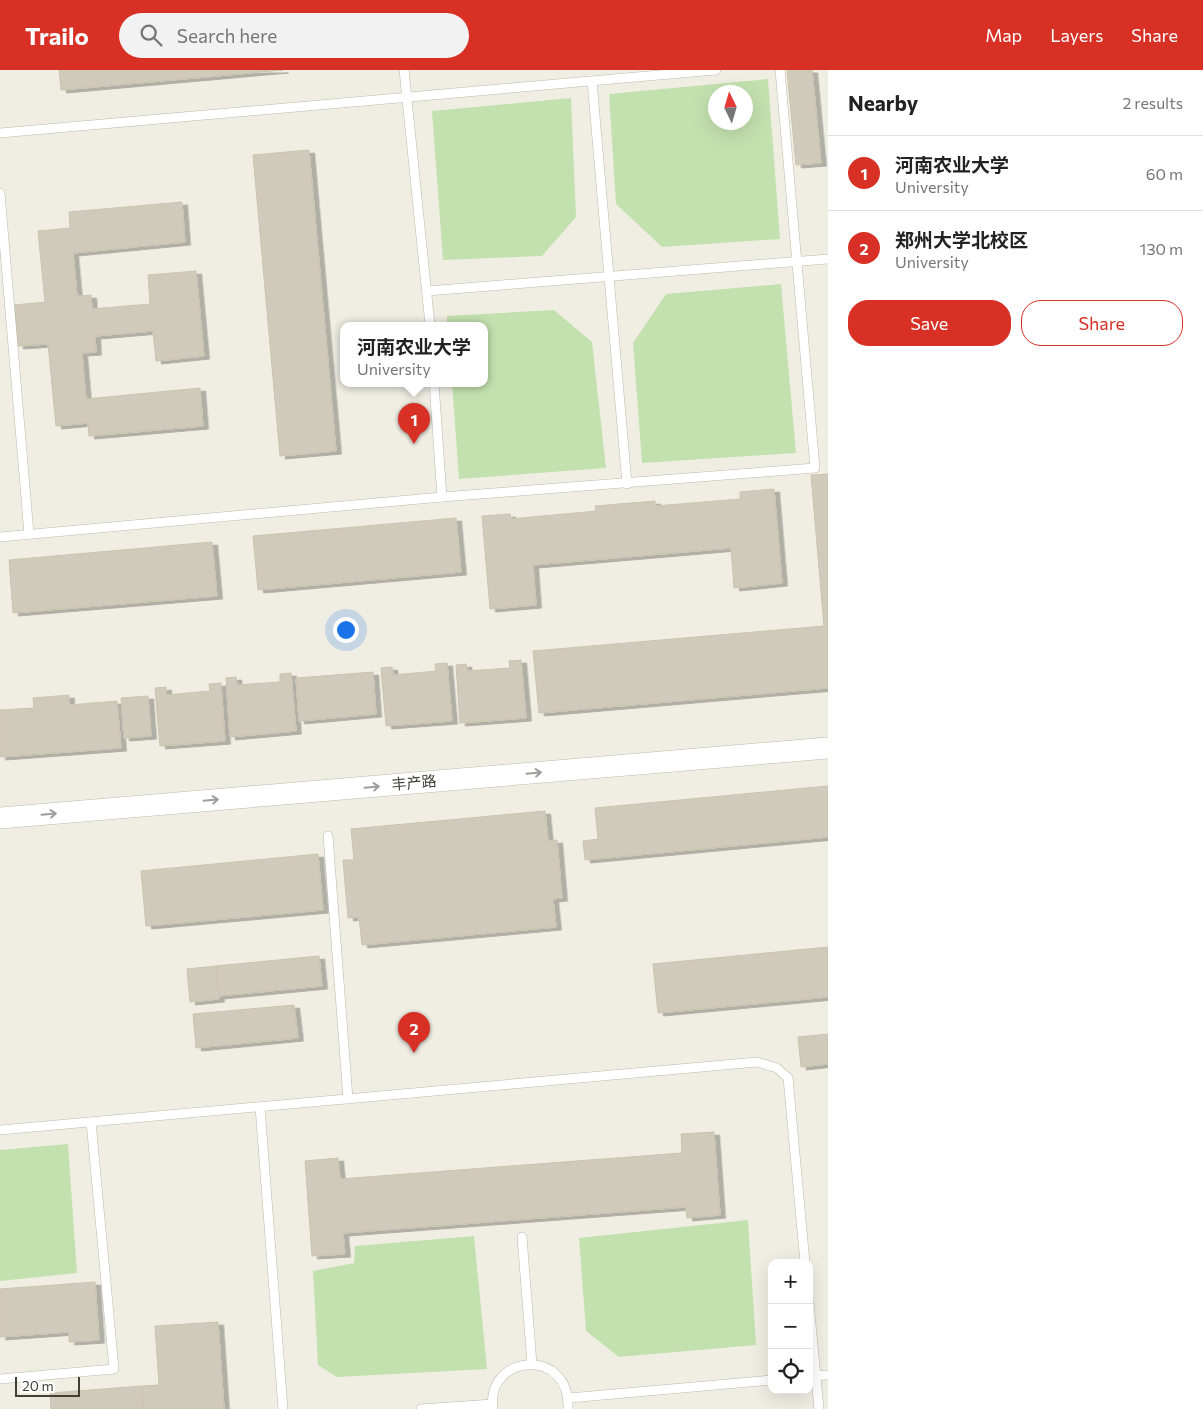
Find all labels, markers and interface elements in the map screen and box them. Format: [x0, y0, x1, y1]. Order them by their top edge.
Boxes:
search box [119, 13, 469, 58]
text: Trailo [25, 21, 89, 50]
icon: search [137, 21, 165, 49]
text: Search here [177, 24, 277, 47]
text: Map [985, 24, 1022, 46]
text: Layers [1050, 24, 1103, 46]
text: Share [1131, 24, 1178, 46]
north arrow [708, 85, 753, 130]
text: Nearby [848, 90, 918, 115]
text: 2 results [1122, 93, 1183, 112]
text: 河南农业大学 [895, 153, 1009, 176]
text: 1 [860, 164, 868, 183]
text: 60 m [1146, 164, 1183, 183]
text: University [895, 177, 969, 196]
text: 郑州大学北校区 [895, 228, 1028, 251]
text: 2 [859, 239, 869, 258]
text: 130 m [1140, 239, 1183, 258]
text: University [895, 252, 969, 271]
button: Save [848, 300, 1011, 346]
button: Share [1021, 300, 1183, 346]
popup [340, 322, 488, 387]
text: 河南农业大学 [357, 335, 471, 358]
text: University [357, 359, 431, 378]
pin: 1 [398, 403, 430, 444]
your location [333, 617, 359, 643]
one-way arrow [526, 768, 542, 778]
street label: 丰产路 [391, 771, 437, 793]
one-way arrow [364, 782, 380, 791]
one-way arrow [202, 795, 218, 805]
one-way arrow [40, 809, 56, 818]
pin: 2 [398, 1012, 430, 1053]
map controls [768, 1259, 813, 1394]
button: + [768, 1259, 813, 1304]
button: − [768, 1304, 813, 1349]
button: locate [768, 1349, 813, 1394]
scale bar [15, 1374, 80, 1397]
text: 20 m [22, 1377, 54, 1394]

